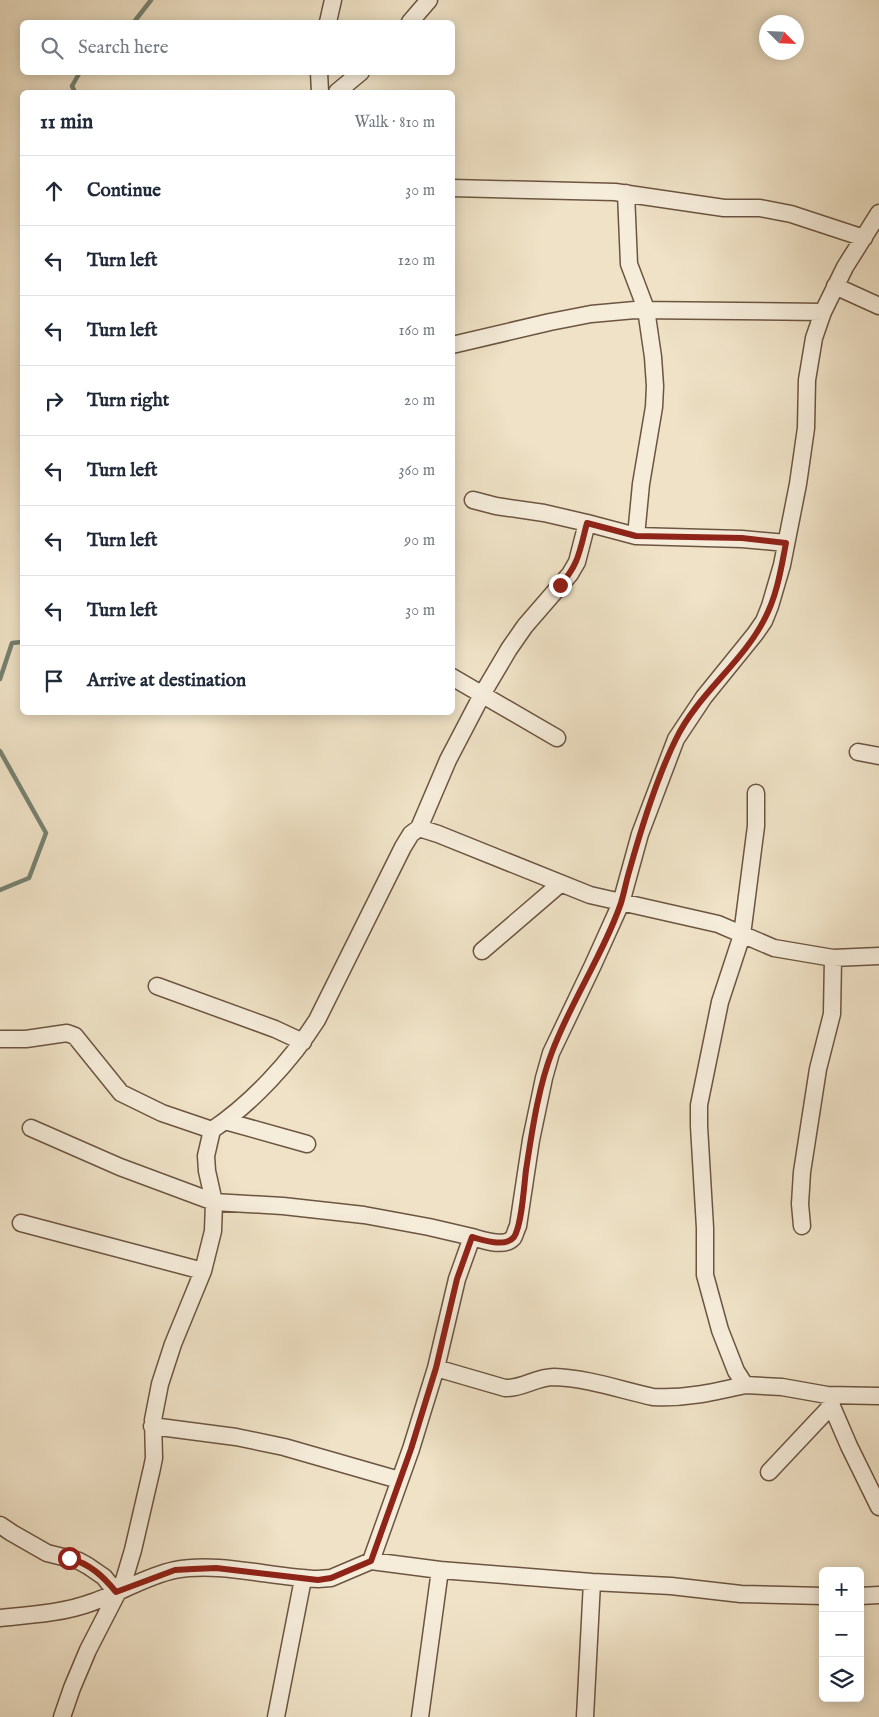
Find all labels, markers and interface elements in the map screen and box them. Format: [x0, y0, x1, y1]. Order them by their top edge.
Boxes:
north arrow [759, 15, 804, 60]
search box [20, 20, 455, 75]
icon: search [38, 34, 66, 62]
text: Search here [78, 36, 169, 60]
text: 11 min [40, 109, 93, 136]
text: Walk · 810 m [355, 113, 435, 133]
icon: ahead [40, 177, 68, 205]
text: Continue [87, 179, 161, 203]
text: 30 m [405, 181, 435, 201]
icon: left [40, 247, 68, 275]
text: Turn left [87, 249, 158, 273]
text: 120 m [398, 251, 435, 271]
icon: left [40, 317, 68, 345]
text: Turn left [87, 319, 158, 343]
text: 160 m [399, 321, 435, 341]
icon: right [40, 387, 68, 415]
text: Turn right [87, 389, 169, 413]
text: 20 m [404, 391, 435, 411]
icon: left [40, 457, 68, 485]
text: Turn left [87, 459, 158, 483]
text: 360 m [399, 461, 435, 481]
icon: left [40, 527, 68, 555]
text: Turn left [87, 529, 158, 553]
text: 90 m [404, 531, 435, 551]
route end [549, 574, 572, 597]
icon: left [40, 597, 68, 625]
text: Turn left [87, 599, 158, 623]
text: 30 m [405, 601, 435, 621]
icon: arrive [40, 667, 68, 695]
text: Arrive at destination [87, 669, 246, 693]
route start [58, 1547, 81, 1570]
map controls [819, 1567, 864, 1702]
button: + [819, 1567, 864, 1612]
button: − [819, 1612, 864, 1657]
button: layers [819, 1657, 864, 1702]

